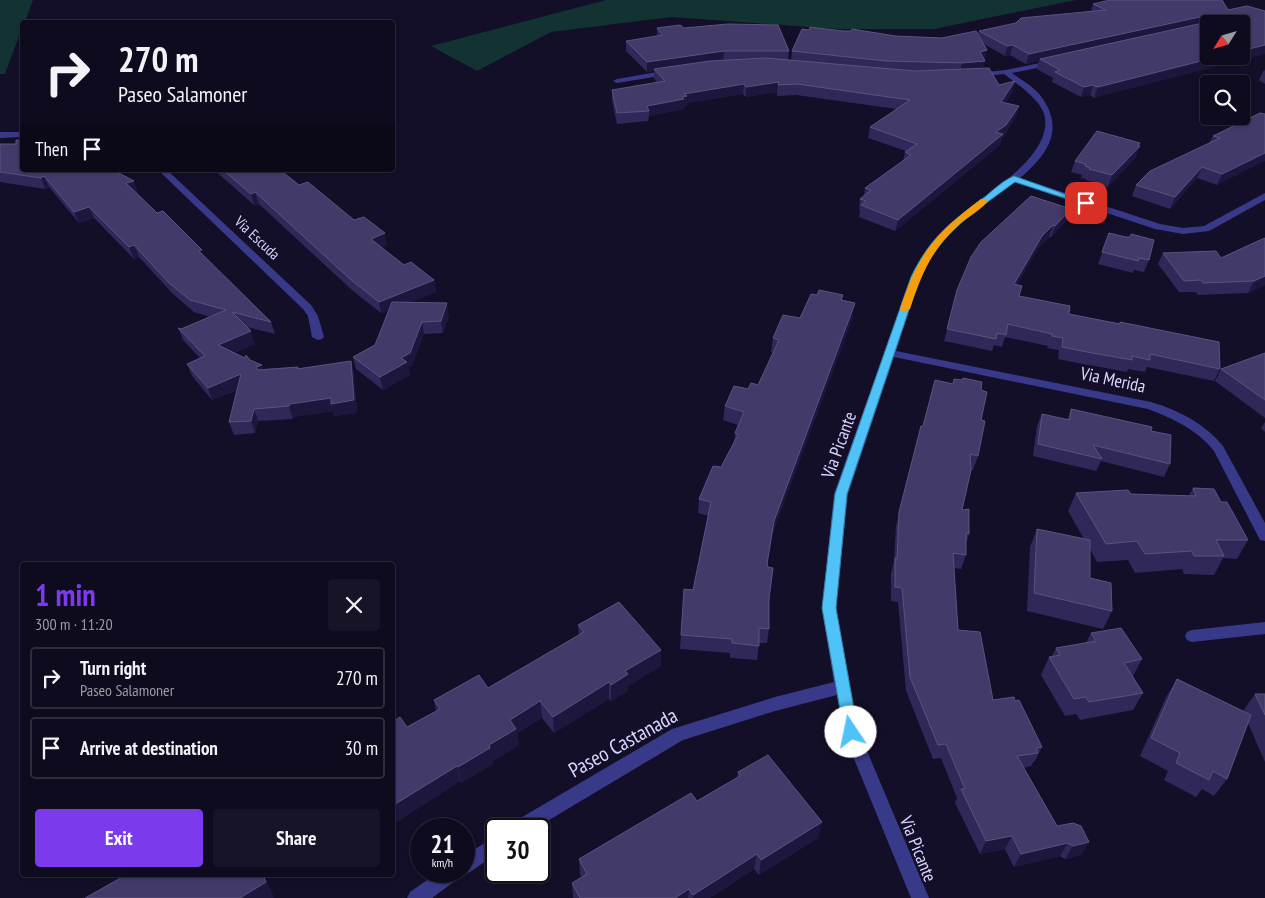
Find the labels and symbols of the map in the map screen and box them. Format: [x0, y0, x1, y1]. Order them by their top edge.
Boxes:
north arrow [1200, 15, 1250, 65]
pin [1065, 182, 1107, 224]
street label: Via Escuda [230, 211, 284, 263]
street label: Via Merida [1077, 361, 1148, 398]
street label: Via Picante [816, 408, 861, 482]
street label: Paseo Castanada [563, 702, 682, 784]
position arrow [824, 705, 876, 757]
street label: Via Picante [894, 812, 942, 885]
speed limit sign: 30 [485, 818, 550, 883]

